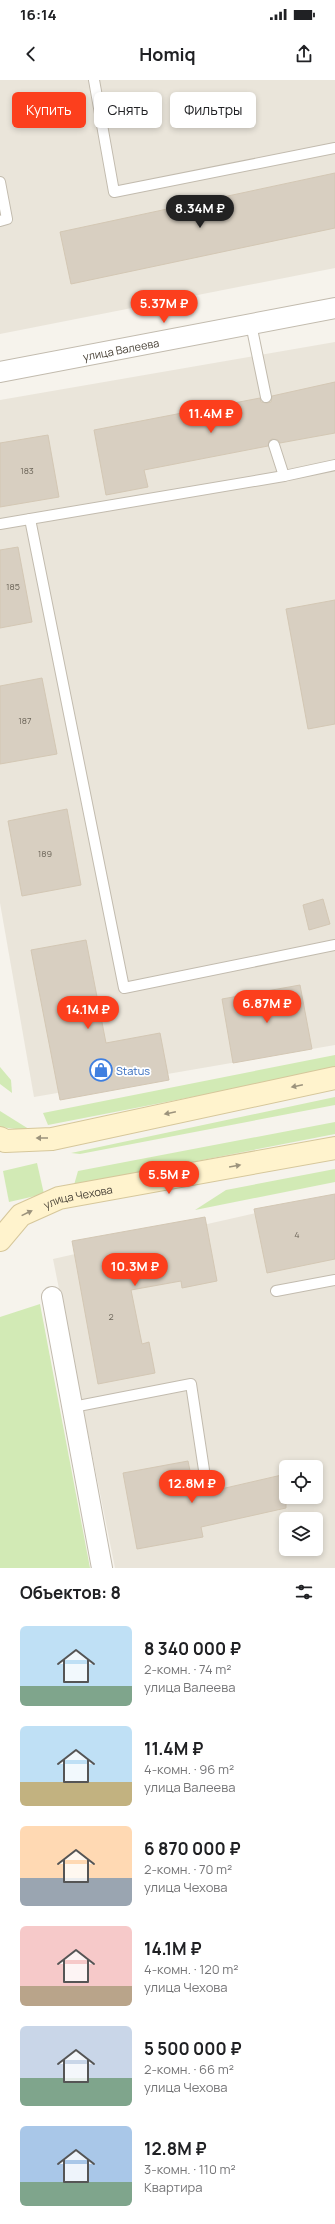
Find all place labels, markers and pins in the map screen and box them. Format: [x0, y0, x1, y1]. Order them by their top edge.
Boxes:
pin: 8.34M ₽ [163, 195, 237, 229]
pin: 5.37M ₽ [127, 290, 201, 324]
pin: 11.4M ₽ [174, 400, 248, 434]
pin: 6.87M ₽ [230, 990, 304, 1024]
pin: 14.1M ₽ [51, 996, 125, 1030]
shop icon: Status [88, 1057, 114, 1083]
place label: Status [116, 1063, 150, 1078]
pin: 5.5M ₽ [136, 1161, 202, 1195]
pin: 10.3M ₽ [98, 1253, 172, 1287]
pin: 12.8M ₽ [155, 1470, 229, 1504]

